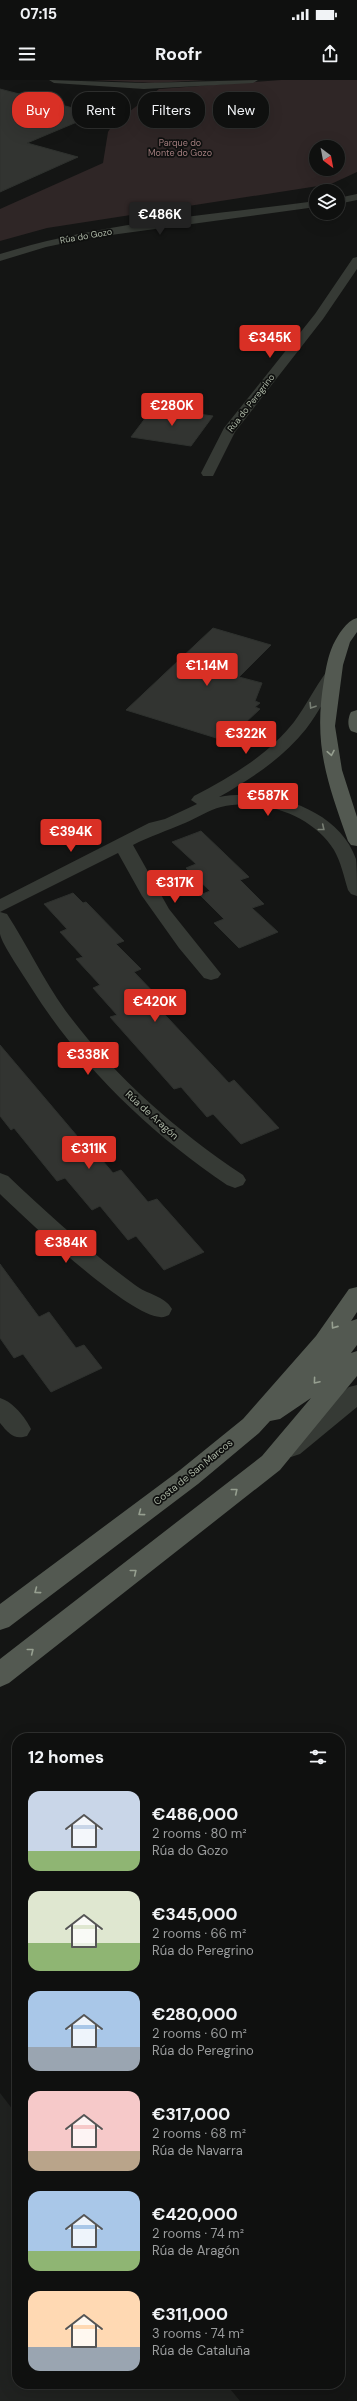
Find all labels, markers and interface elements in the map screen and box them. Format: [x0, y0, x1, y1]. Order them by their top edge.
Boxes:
text: 07:15 [20, 4, 57, 24]
text: Roofr [155, 42, 202, 66]
icon: menu [16, 43, 38, 65]
icon: share [319, 43, 341, 65]
chip: Buy [12, 92, 64, 128]
chip: Rent [72, 92, 130, 128]
chip: Filters [138, 92, 205, 128]
chip: New [213, 92, 269, 128]
park label: Parque do Monte do Gozo [148, 137, 212, 159]
north arrow [309, 140, 345, 176]
map controls [309, 140, 345, 220]
button: layers [309, 184, 345, 220]
pin: €486K [132, 202, 188, 236]
text: €486K [138, 206, 182, 223]
street label: Rúa do Gozo [59, 226, 113, 246]
pin: €345K [242, 325, 298, 359]
text: €345K [248, 329, 292, 346]
street label: Rúa do Peregrino [225, 372, 277, 434]
pin: €280K [144, 393, 200, 427]
text: €280K [150, 397, 194, 414]
pin: €1.14M [174, 653, 240, 687]
text: €1.14M [186, 657, 228, 674]
one-way arrow [309, 702, 316, 709]
pin: €322K [218, 721, 274, 755]
text: €322K [225, 725, 267, 742]
one-way arrow [326, 750, 334, 756]
pin: €587K [240, 783, 296, 817]
text: €587K [247, 787, 289, 804]
pin: €394K [43, 819, 99, 853]
text: €394K [50, 823, 93, 840]
one-way arrow [318, 823, 325, 830]
pin: €317K [147, 870, 203, 904]
text: €317K [156, 874, 194, 891]
pin: €420K [127, 989, 183, 1023]
text: €420K [133, 993, 177, 1010]
pin: €338K [60, 1042, 116, 1076]
text: €338K [67, 1046, 109, 1063]
street label: Rúa de Aragón [123, 1088, 182, 1142]
pin: €311K [61, 1136, 117, 1170]
text: €311K [71, 1140, 107, 1157]
pin: €384K [38, 1230, 94, 1264]
text: €384K [44, 1234, 88, 1251]
one-way arrow [332, 1322, 339, 1329]
one-way arrow [313, 1376, 320, 1384]
street label: Costa de San Marcos [151, 1436, 235, 1508]
one-way arrow [231, 1489, 238, 1496]
one-way arrow [139, 1508, 146, 1515]
one-way arrow [129, 1570, 136, 1577]
one-way arrow [35, 1586, 42, 1593]
one-way arrow [26, 1649, 33, 1656]
text: 12 homes [28, 1746, 104, 1768]
icon: filters [307, 1746, 329, 1768]
text: €486,000 [152, 1803, 238, 1825]
icon: home [60, 1807, 108, 1855]
text: 2 rooms · 80 m² [152, 1825, 247, 1842]
text: Rúa do Gozo [152, 1842, 228, 1859]
text: €345,000 [152, 1903, 237, 1925]
icon: home [60, 1907, 108, 1955]
text: 2 rooms · 66 m² [152, 1925, 246, 1942]
text: Rúa do Peregrino [152, 1942, 254, 1959]
text: €280,000 [152, 2003, 237, 2025]
icon: home [60, 2007, 108, 2055]
text: 2 rooms · 60 m² [152, 2025, 247, 2042]
text: Rúa do Peregrino [152, 2042, 254, 2059]
text: €317,000 [152, 2103, 230, 2125]
icon: home [60, 2107, 108, 2155]
text: 2 rooms · 68 m² [152, 2125, 246, 2142]
text: Rúa de Navarra [152, 2142, 243, 2159]
text: €420,000 [152, 2203, 238, 2225]
icon: home [60, 2207, 108, 2255]
text: 2 rooms · 74 m² [152, 2225, 244, 2242]
text: Rúa de Aragón [152, 2242, 239, 2259]
text: €311,000 [152, 2303, 228, 2325]
icon: home [60, 2307, 108, 2355]
text: 3 rooms · 74 m² [152, 2325, 244, 2342]
text: Rúa de Cataluña [152, 2342, 250, 2359]

